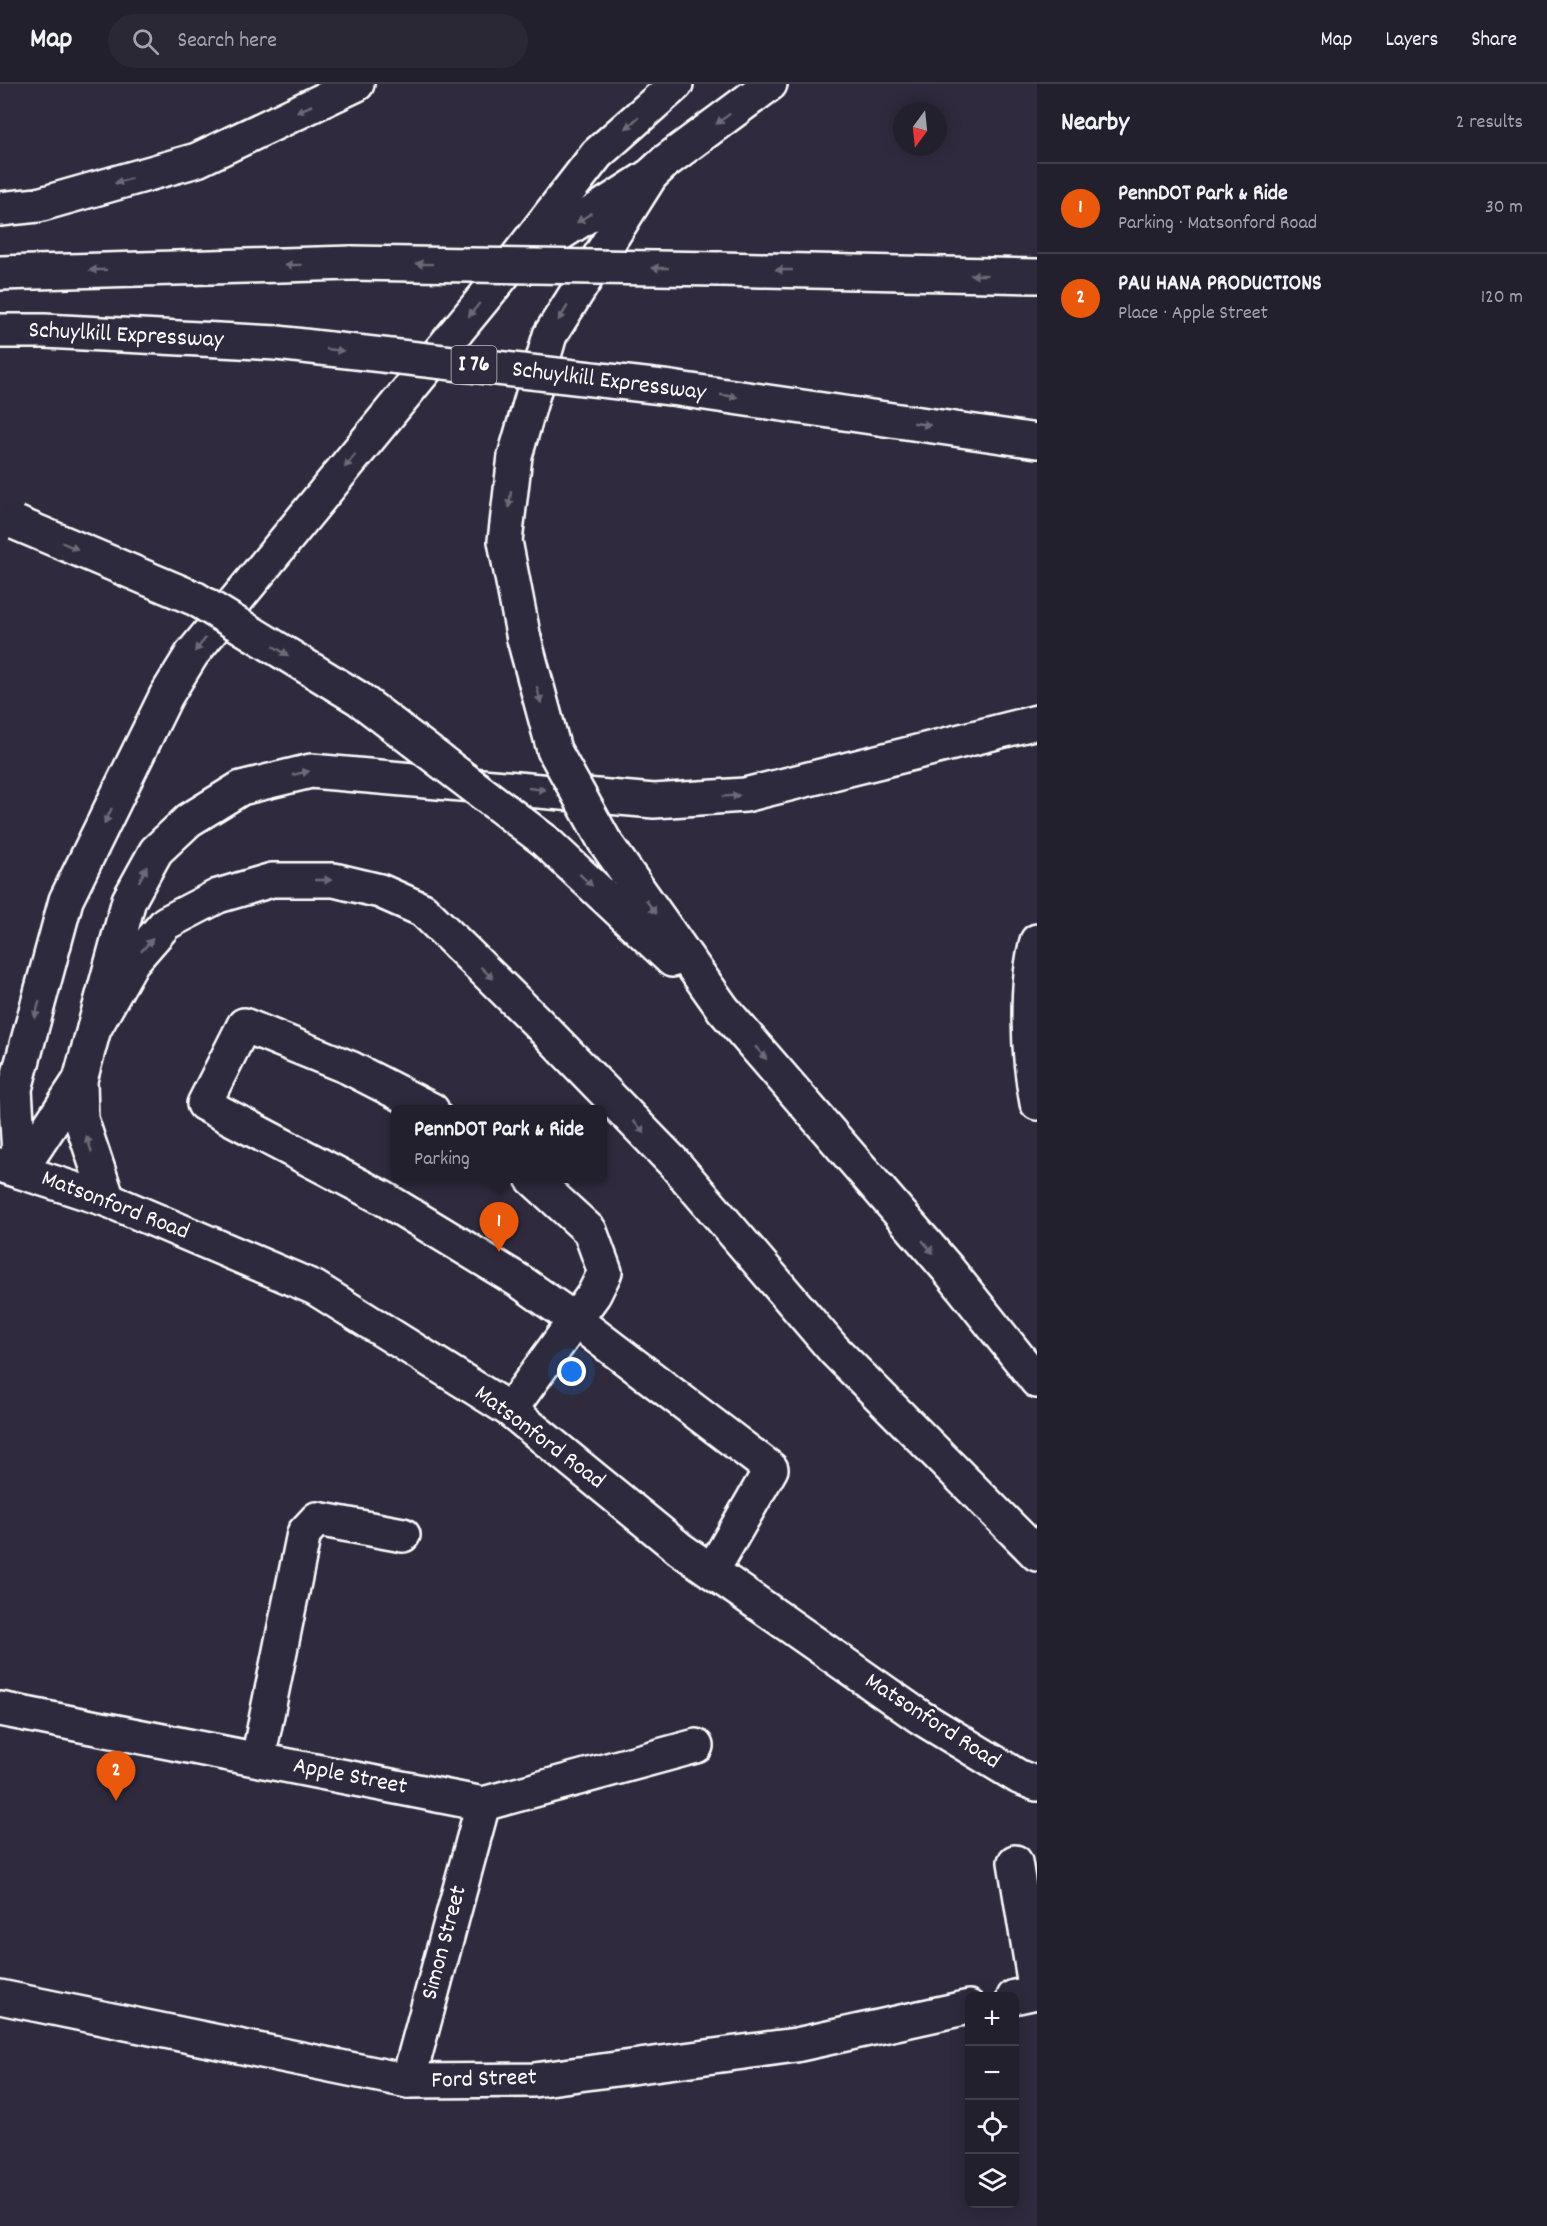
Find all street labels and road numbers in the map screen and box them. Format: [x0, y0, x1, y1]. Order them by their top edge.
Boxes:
street label: Schuylkill Expressway [28, 314, 226, 358]
road number: I 76 [452, 346, 496, 384]
street label: Schuylkill Expressway [510, 353, 709, 411]
street label: Matsonford Road [36, 1162, 194, 1250]
street label: Matsonford Road [467, 1378, 611, 1498]
street label: Matsonford Road [857, 1665, 1007, 1779]
street label: Apple Street [290, 1749, 410, 1805]
street label: Simon Street [413, 1882, 477, 2004]
street label: Ford Street [431, 2061, 537, 2099]

